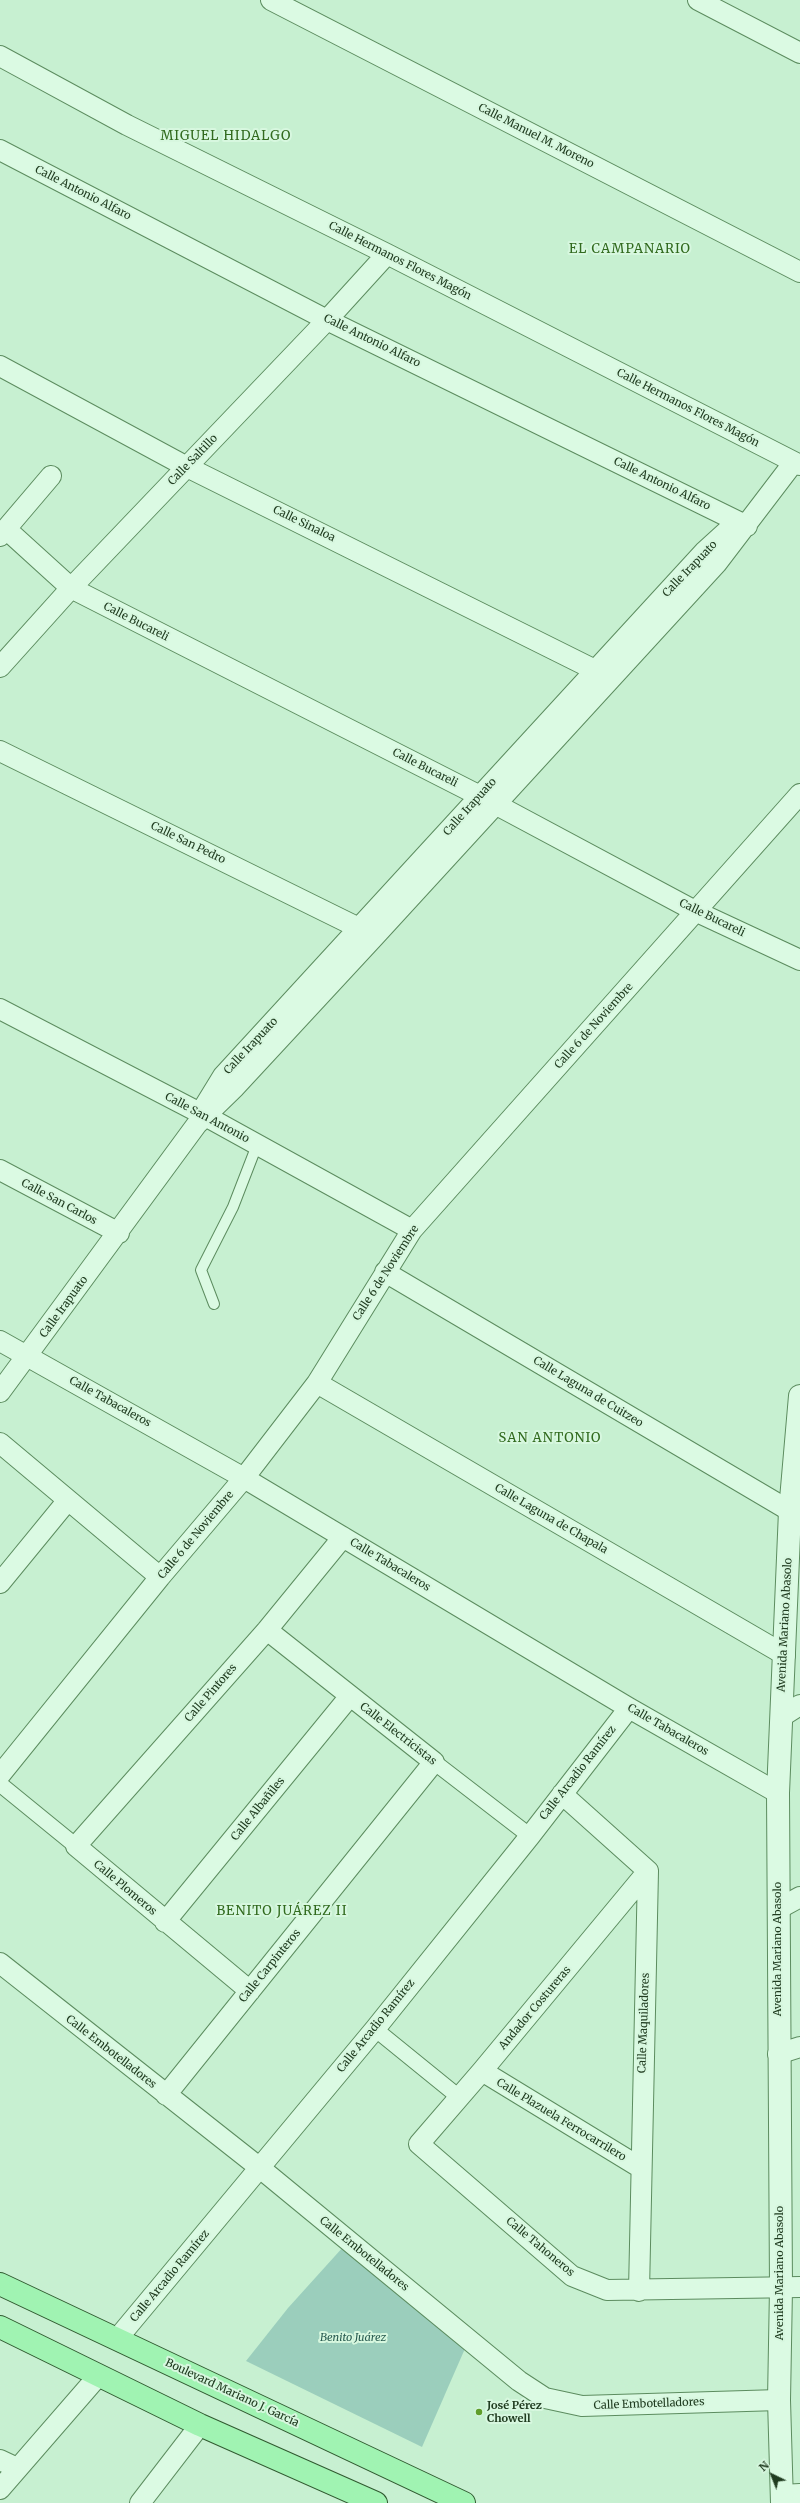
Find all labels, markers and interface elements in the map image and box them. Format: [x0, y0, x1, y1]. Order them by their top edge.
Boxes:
street label: Calle Manuel M. Moreno [476, 101, 596, 171]
district label: MIGUEL HIDALGO [160, 128, 292, 144]
street label: Calle Antonio Alfaro [33, 163, 133, 223]
street label: Calle Hermanos Flores Magón [326, 219, 474, 303]
district label: EL CAMPANARIO [569, 241, 691, 257]
street label: Calle Antonio Alfaro [321, 312, 423, 370]
street label: Calle Hermanos Flores Magón [614, 366, 762, 450]
street label: Calle Saltillo [166, 432, 220, 488]
street label: Calle Antonio Alfaro [611, 455, 713, 513]
street label: Calle Sinaloa [271, 503, 337, 545]
street label: Calle Irapuato [660, 538, 720, 600]
street label: Calle Bucareli [101, 600, 171, 644]
street label: Calle Bucareli [390, 746, 460, 790]
street label: Calle Irapuato [441, 775, 499, 839]
street label: Calle San Pedro [149, 819, 227, 867]
street label: Calle Bucareli [677, 896, 747, 940]
street label: Calle 6 de Noviembre [552, 980, 636, 1072]
street label: Calle Irapuato [221, 1015, 281, 1077]
street label: Calle San Antonio [163, 1090, 251, 1146]
street label: Calle San Carlos [19, 1176, 99, 1228]
street label: Calle 6 de Noviembre [350, 1223, 422, 1323]
street label: Calle Irapuato [37, 1274, 91, 1340]
street label: Calle Laguna de Cuitzeo [531, 1354, 645, 1430]
street label: Calle Tabacaleros [67, 1374, 153, 1430]
district label: SAN ANTONIO [499, 1430, 601, 1446]
street label: Calle Laguna de Chapala [492, 1481, 610, 1557]
street label: Calle 6 de Noviembre [155, 1488, 237, 1582]
street label: Calle Tabacaleros [347, 1536, 433, 1594]
street label: Avenida Mariano Abasolo [775, 1558, 795, 1692]
street label: Calle Pintores [182, 1661, 240, 1725]
street label: Calle Electricistas [357, 1700, 439, 1768]
street label: Calle Tabacaleros [625, 1701, 711, 1759]
street label: Calle Arcadio Ramírez [537, 1723, 619, 1823]
street label: Calle Albañiles [228, 1775, 288, 1843]
street label: Calle Plomeros [91, 1858, 159, 1918]
street label: Avenida Mariano Abasolo [771, 1882, 785, 2016]
district label: BENITO JUÁREZ II [216, 1903, 348, 1919]
street label: Calle Carpinteros [236, 1927, 304, 2005]
street label: Andador Costureras [496, 1964, 574, 2052]
street label: Calle Maquiladores [636, 1973, 652, 2073]
street label: Calle Arcadio Ramírez [334, 1977, 418, 2075]
street label: Calle Embotelladores [63, 2013, 159, 2091]
street label: Calle Plazuela Ferrocarrilero [494, 2076, 628, 2164]
street label: Avenida Mariano Abasolo [773, 2206, 787, 2340]
street label: Calle Embotelladores [317, 2214, 411, 2294]
street label: Calle Tahoneros [503, 2215, 577, 2279]
street label: Calle Arcadio Ramírez [128, 2227, 212, 2325]
park label: Benito Juárez [320, 2331, 386, 2345]
street label: Boulevard Mariano J. García [163, 2356, 301, 2430]
street label: Calle Embotelladores [593, 2395, 705, 2413]
place label: José Pérez Chowell [487, 2399, 542, 2425]
marker: José Pérez Chowell [474, 2407, 484, 2417]
north arrow [752, 2455, 792, 2495]
text: N [756, 2458, 772, 2474]

